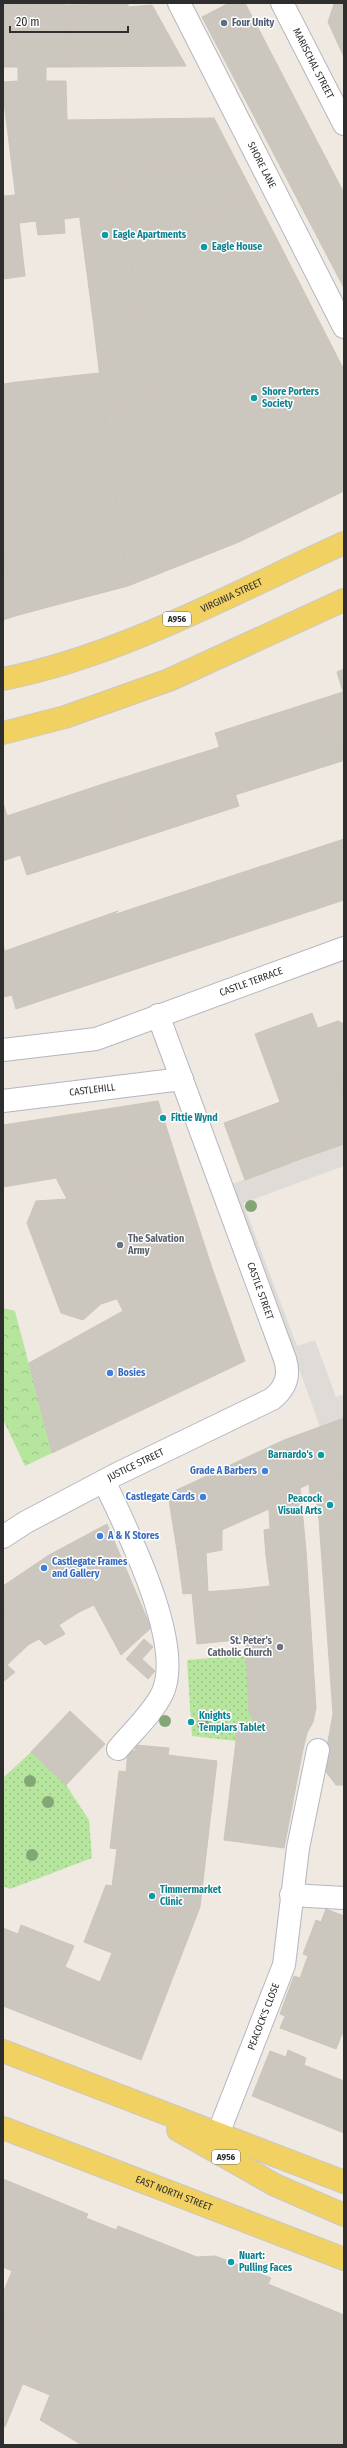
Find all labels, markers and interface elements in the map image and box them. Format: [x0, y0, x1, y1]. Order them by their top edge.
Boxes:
scale bar [10, 8, 128, 34]
text: 20 m [16, 15, 40, 29]
place label: Four Unity [232, 17, 275, 29]
marker: Four Unity [219, 18, 229, 28]
street label: MARISCHAL STREET [290, 26, 336, 101]
street label: SHORE LANE [245, 140, 278, 191]
place label: Eagle Apartments [113, 229, 187, 241]
marker: Eagle Apartments [100, 230, 110, 240]
place label: Eagle House [212, 241, 262, 253]
marker: Eagle House [199, 242, 209, 252]
place label: Shore Porters Society [262, 386, 319, 410]
marker: Shore Porters Society [249, 393, 259, 403]
street label: VIRGINIA STREET [199, 576, 265, 615]
road number: A956 [163, 612, 191, 626]
street label: CASTLE TERRACE [218, 965, 285, 999]
street label: CASTLEHILL [69, 1081, 117, 1099]
place label: Fittie Wynd [171, 1112, 218, 1124]
marker: Fittie Wynd [158, 1113, 168, 1123]
place label: The Salvation Army [127, 1233, 184, 1257]
marker: The Salvation Army [115, 1240, 125, 1250]
street label: CASTLE STREET [244, 1261, 276, 1322]
place label: Bosies [118, 1367, 146, 1379]
marker: Bosies [105, 1368, 115, 1378]
street label: JUSTICE STREET [105, 1446, 166, 1484]
place label: Barnardo's [268, 1449, 314, 1461]
marker: Barnardo's [316, 1450, 326, 1460]
place label: Grade A Barbers [190, 1465, 258, 1477]
marker: Grade A Barbers [260, 1466, 270, 1476]
place label: Castlegate Cards [126, 1491, 196, 1503]
marker: Castlegate Cards [198, 1492, 208, 1502]
place label: Peacock Visual Arts [277, 1493, 323, 1517]
marker: Peacock Visual Arts [325, 1500, 335, 1510]
place label: A & K Stores [107, 1530, 160, 1542]
marker: A & K Stores [95, 1531, 105, 1541]
place label: Castlegate Frames and Gallery [52, 1556, 128, 1580]
marker: Castlegate Frames and Gallery [39, 1563, 49, 1573]
place label: St. Peter's Catholic Church [207, 1635, 273, 1659]
marker: St. Peter's Catholic Church [275, 1642, 285, 1652]
place label: Knights Templars Tablet [199, 1710, 266, 1734]
marker: Knights Templars Tablet [186, 1717, 196, 1727]
place label: Timmermarket Clinic [160, 1884, 222, 1908]
marker: Timmermarket Clinic [147, 1891, 157, 1901]
street label: PEACOCK'S CLOSE [245, 1981, 282, 2052]
road number: A956 [212, 2150, 240, 2164]
street label: EAST NORTH STREET [134, 2173, 214, 2214]
place label: Nuart: Pulling Faces [239, 2250, 293, 2274]
marker: Nuart: Pulling Faces [226, 2257, 236, 2267]

